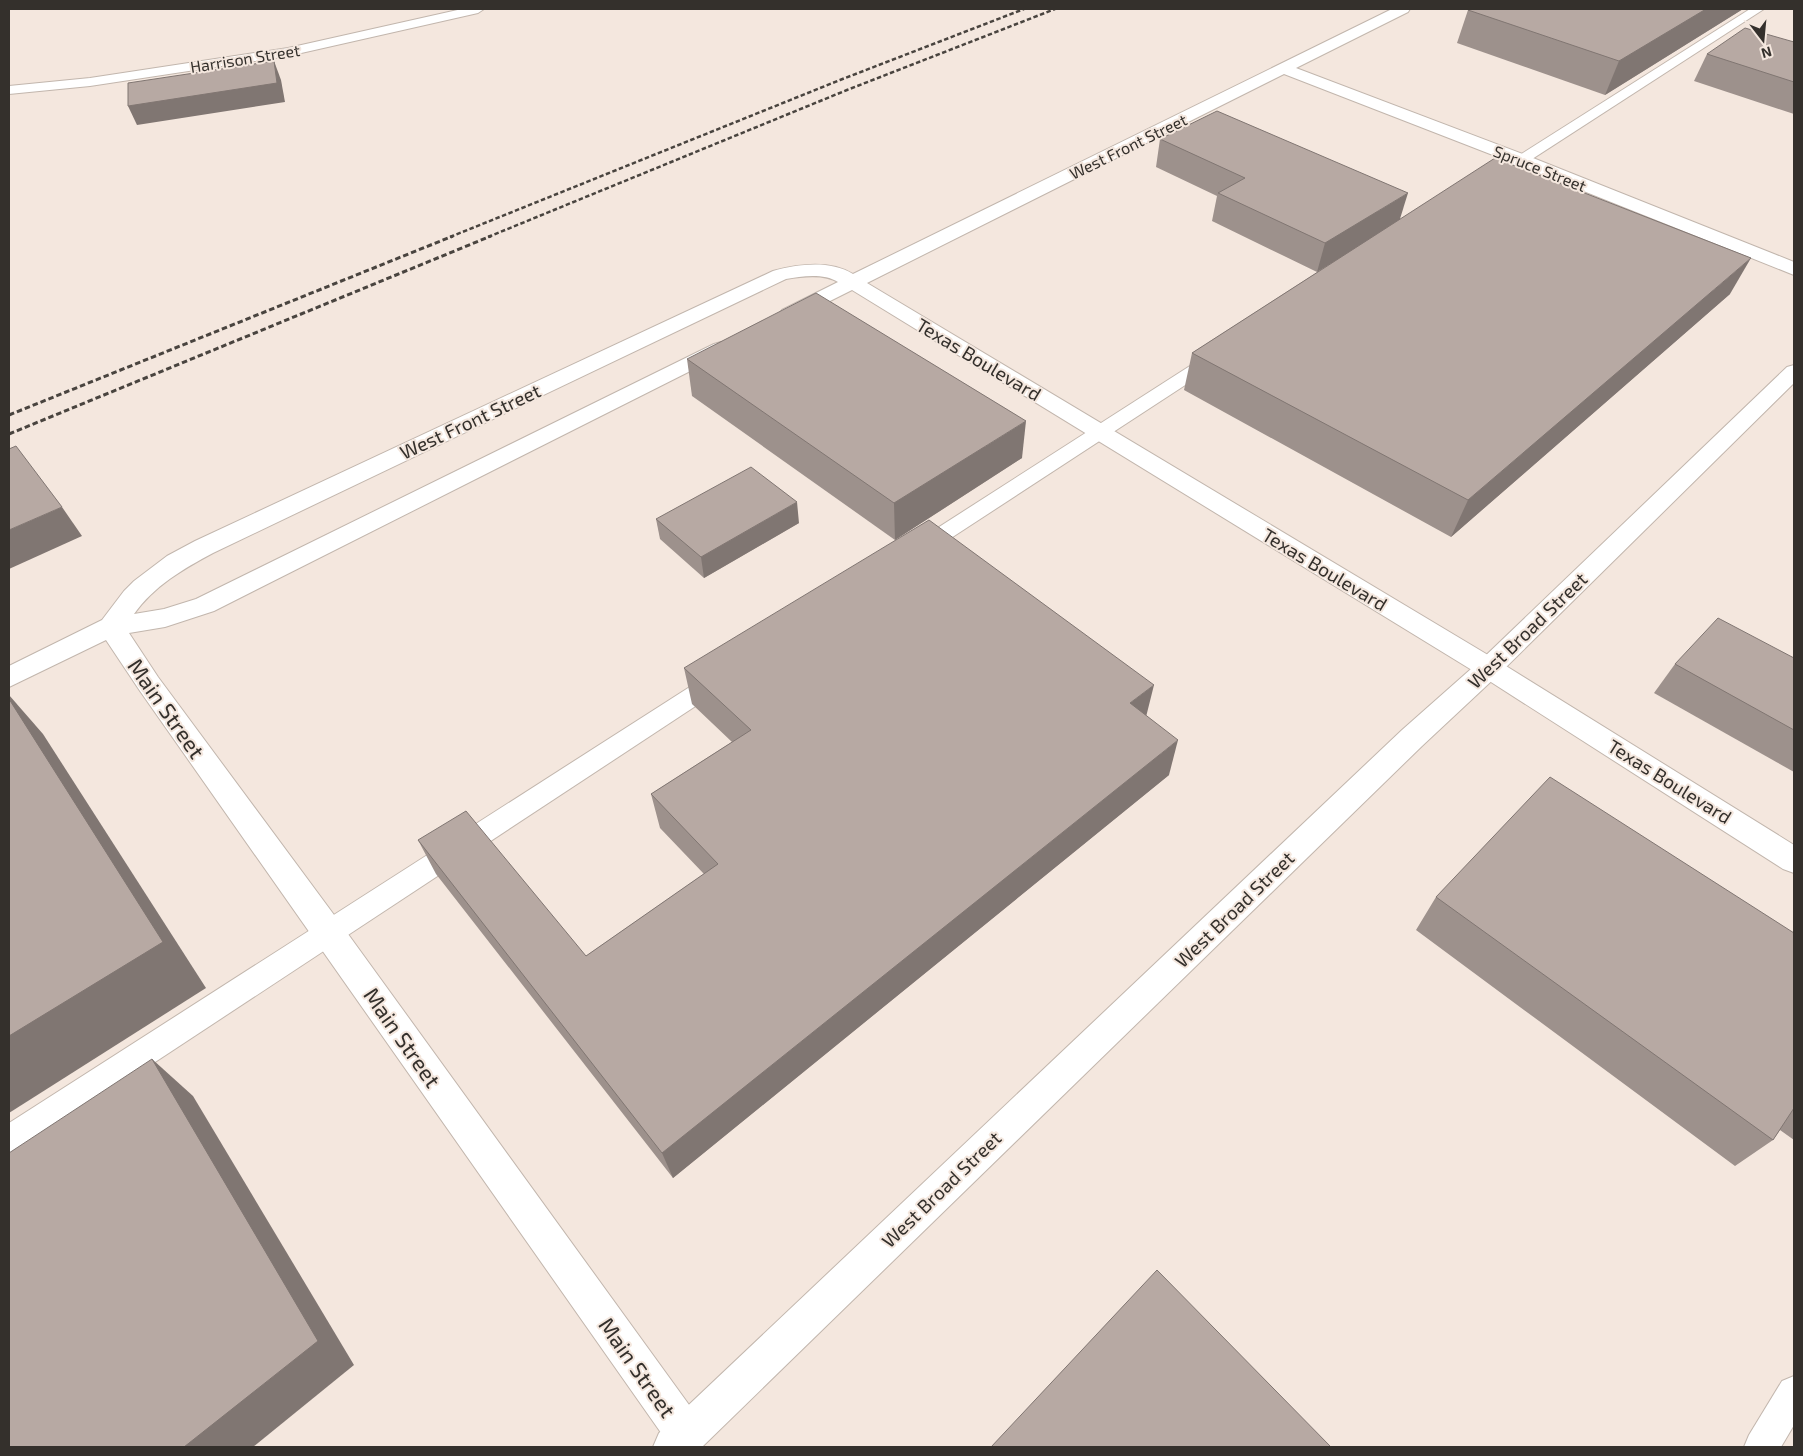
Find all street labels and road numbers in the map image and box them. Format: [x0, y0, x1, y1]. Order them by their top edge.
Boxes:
street label: Harrison Street [189, 40, 301, 76]
street label: West Front Street [1066, 109, 1190, 183]
street label: Spruce Street [1491, 141, 1589, 195]
street label: Texas Boulevard [912, 313, 1046, 405]
street label: West Front Street [396, 378, 544, 464]
street label: Texas Boulevard [1258, 523, 1392, 615]
street label: West Broad Street [1462, 567, 1592, 693]
street label: Main Street [123, 653, 211, 763]
street label: Texas Boulevard [1604, 734, 1736, 828]
street label: West Broad Street [1169, 846, 1299, 972]
street label: Main Street [359, 982, 447, 1092]
street label: West Broad Street [876, 1126, 1006, 1252]
street label: Main Street [594, 1312, 682, 1422]

